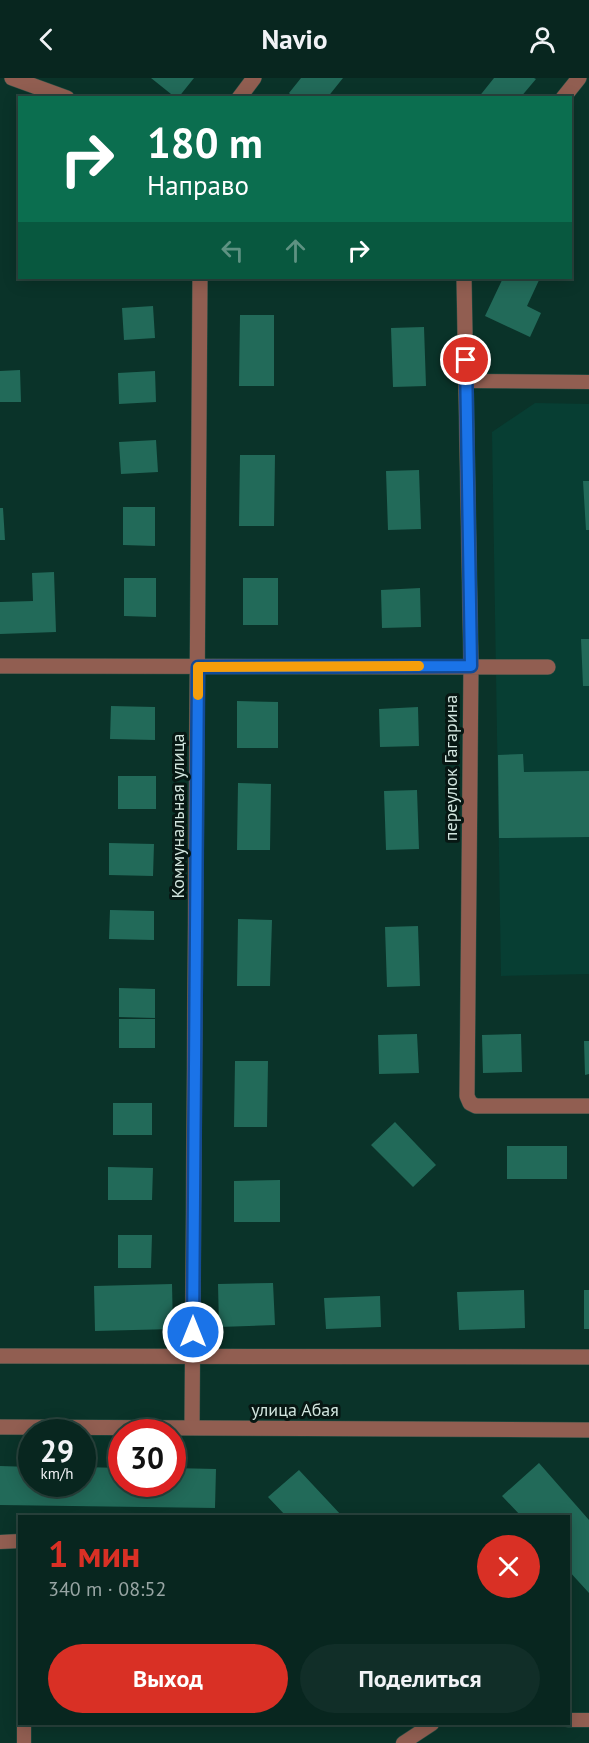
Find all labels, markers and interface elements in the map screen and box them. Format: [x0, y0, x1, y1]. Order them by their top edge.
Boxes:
text: Navio [262, 22, 327, 56]
icon: back [30, 23, 63, 56]
icon: person [526, 23, 559, 56]
text: 180 m [147, 115, 263, 170]
icon: right [48, 120, 126, 198]
text: Направо [147, 168, 249, 202]
icon: left [216, 234, 249, 267]
icon: ahead [279, 234, 312, 267]
icon: right [342, 234, 375, 267]
pin [440, 334, 491, 385]
icon: arrive [449, 343, 482, 376]
street label: переулок Гагарина [439, 695, 462, 841]
street label: Коммунальная улица [166, 734, 189, 898]
position arrow [161, 1300, 225, 1364]
street label: улица Абая [251, 1398, 339, 1421]
speed limit sign: 30 [108, 1419, 186, 1497]
text: 29 [40, 1431, 74, 1470]
text: km/h [41, 1464, 73, 1483]
text: 1 мин [48, 1530, 140, 1577]
button: close [477, 1535, 540, 1598]
text: 340 m · 08:52 [48, 1576, 166, 1602]
button: Выход [48, 1644, 288, 1713]
button: Поделиться [300, 1644, 540, 1713]

